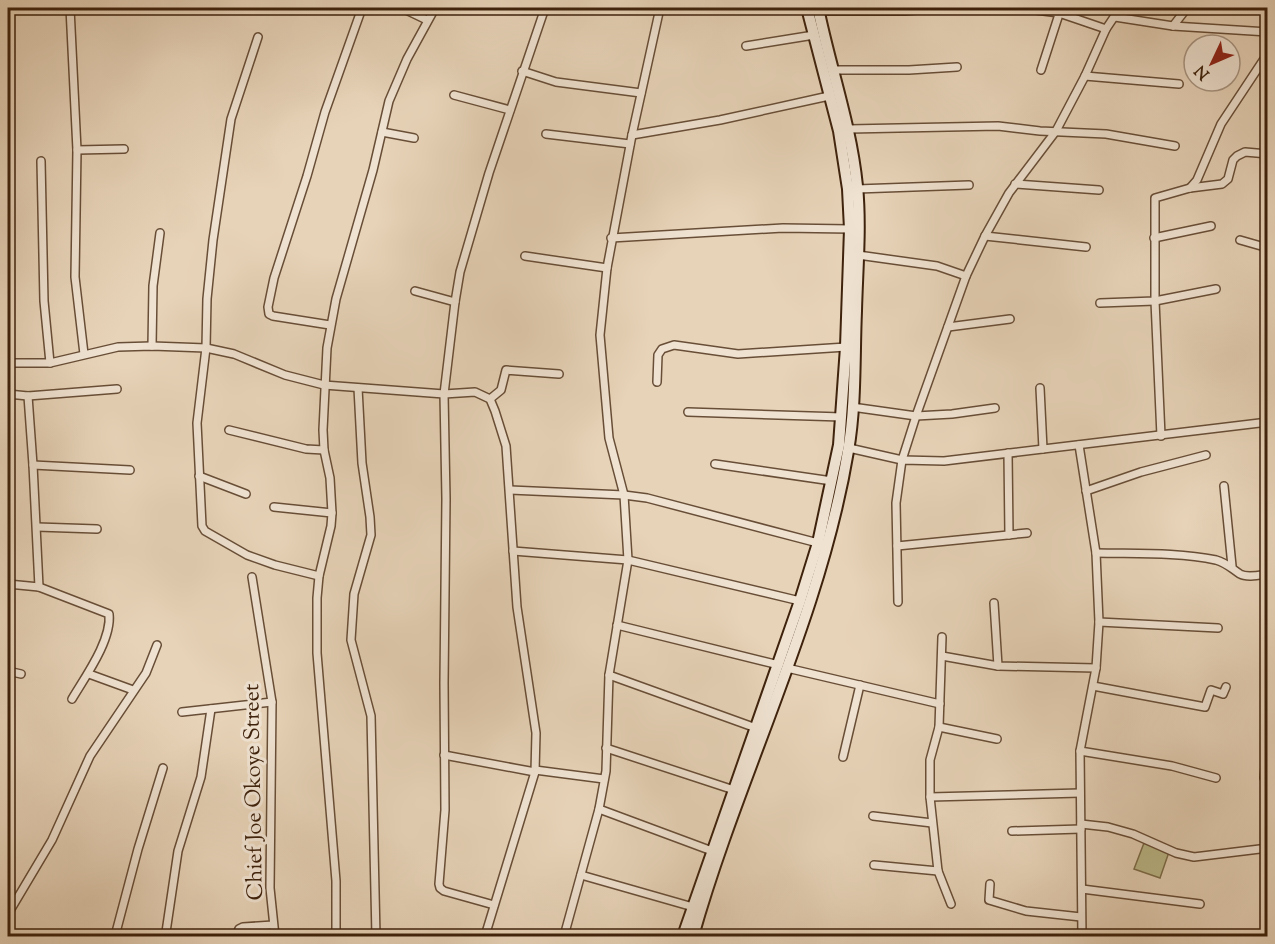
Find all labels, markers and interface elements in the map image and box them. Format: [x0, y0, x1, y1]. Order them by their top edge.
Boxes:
north arrow [1182, 33, 1242, 93]
text: N [1190, 59, 1216, 84]
street label: Chief Joe Okoye Street [237, 683, 273, 901]

